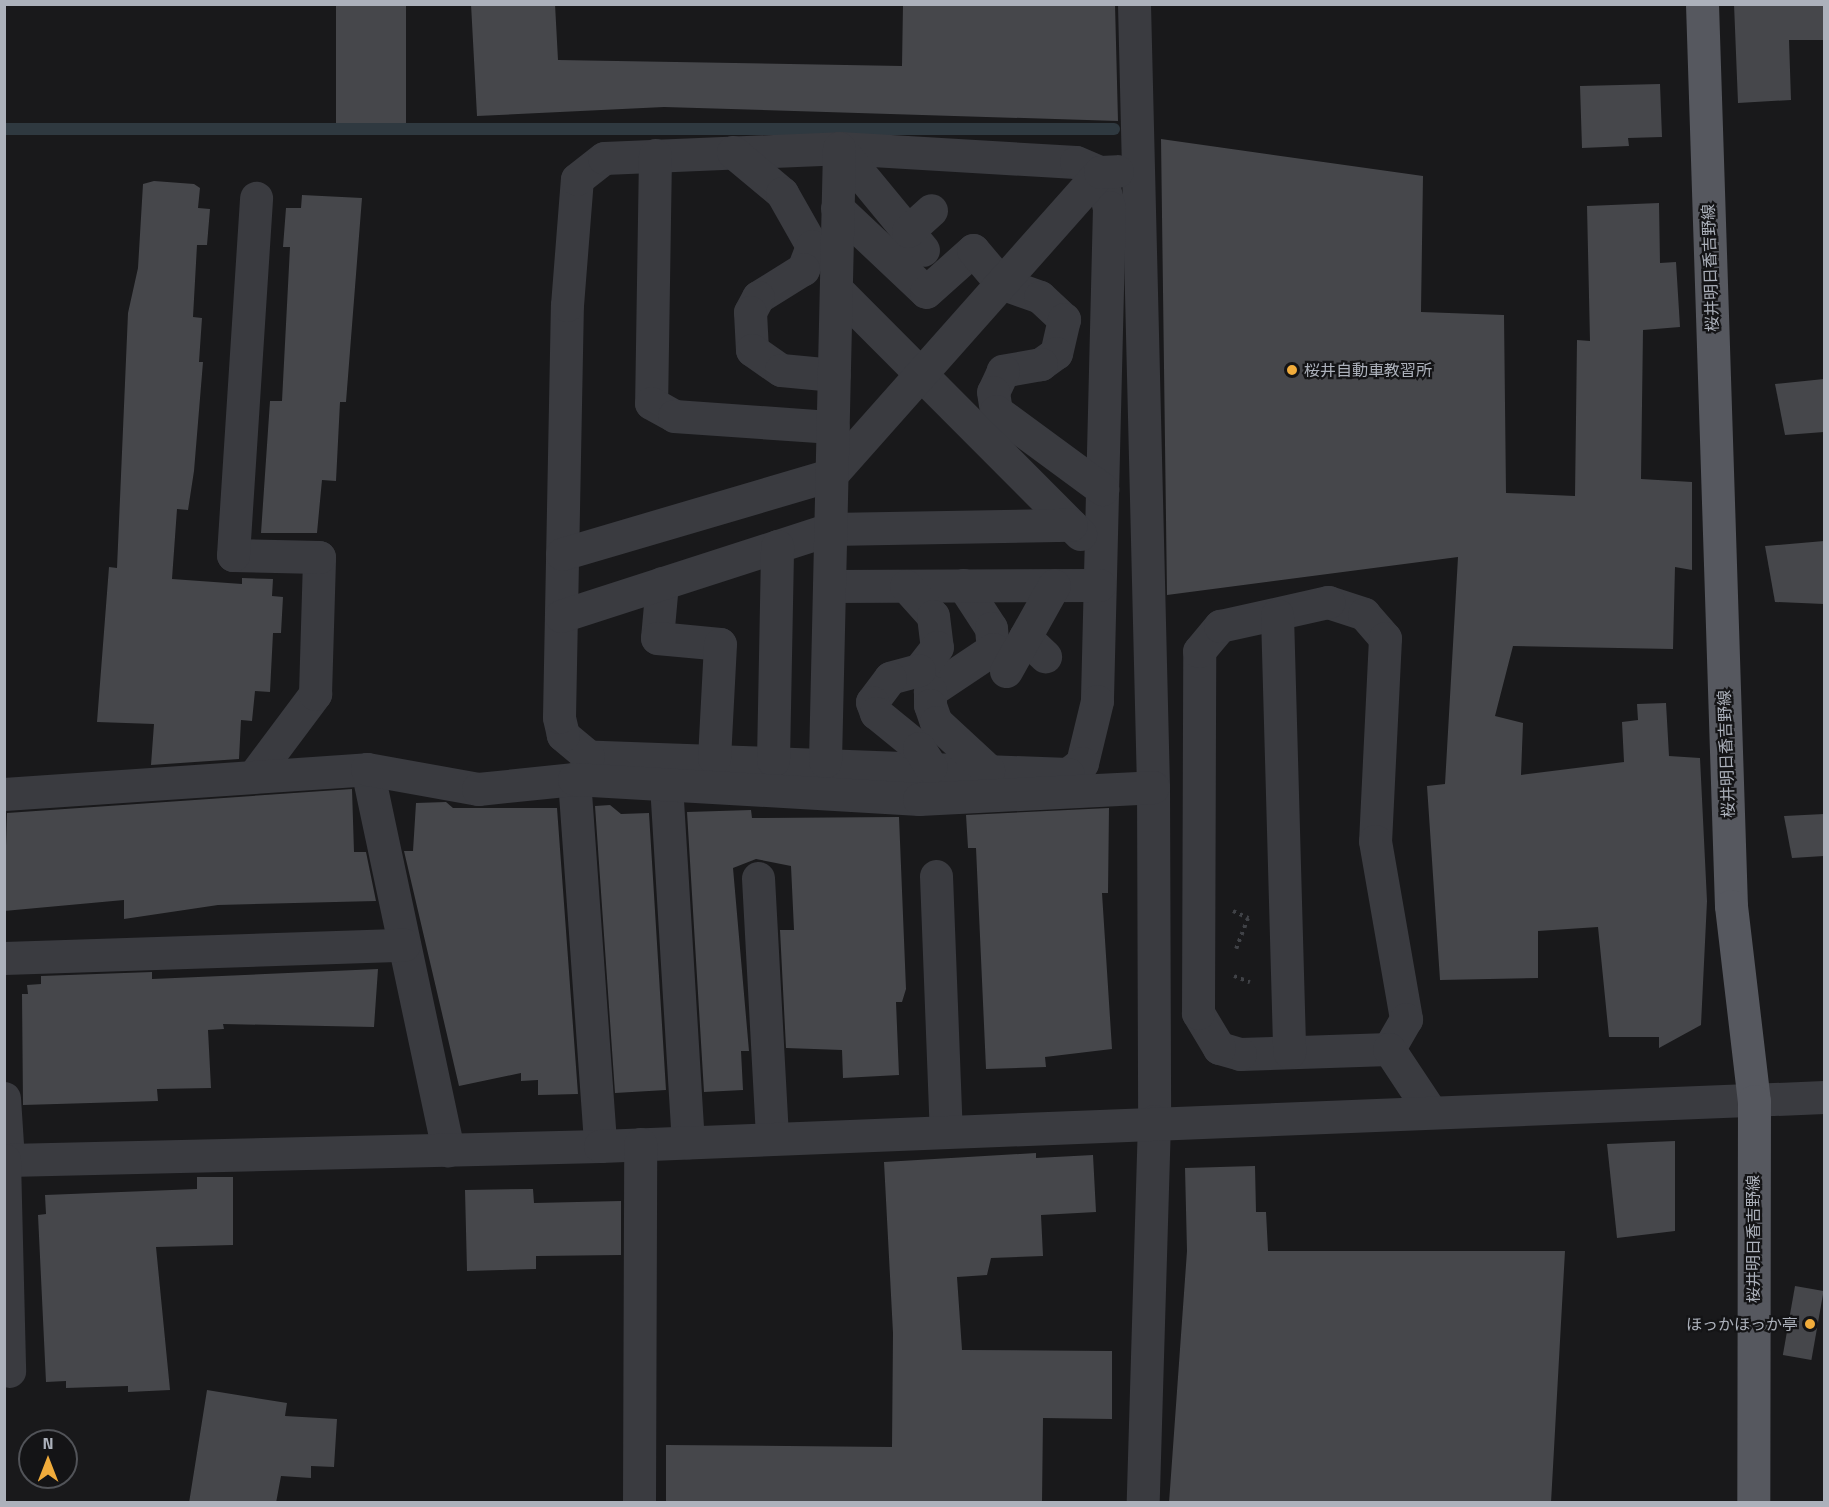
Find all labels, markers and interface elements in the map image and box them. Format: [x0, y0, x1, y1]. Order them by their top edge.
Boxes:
street label: 桜井明日香吉野線 [1698, 204, 1722, 332]
place label: 桜井自動車教習所 [1304, 360, 1432, 380]
marker: 桜井自動車教習所 [1285, 363, 1299, 377]
street label: 桜井明日香吉野線 [1714, 690, 1738, 818]
street label: 桜井明日香吉野線 [1743, 1175, 1763, 1303]
place label: ほっかほっか亭 [1686, 1314, 1798, 1334]
marker: ほっかほっか亭 [1803, 1317, 1817, 1331]
north arrow [18, 1429, 78, 1489]
text: N [42, 1431, 54, 1455]

